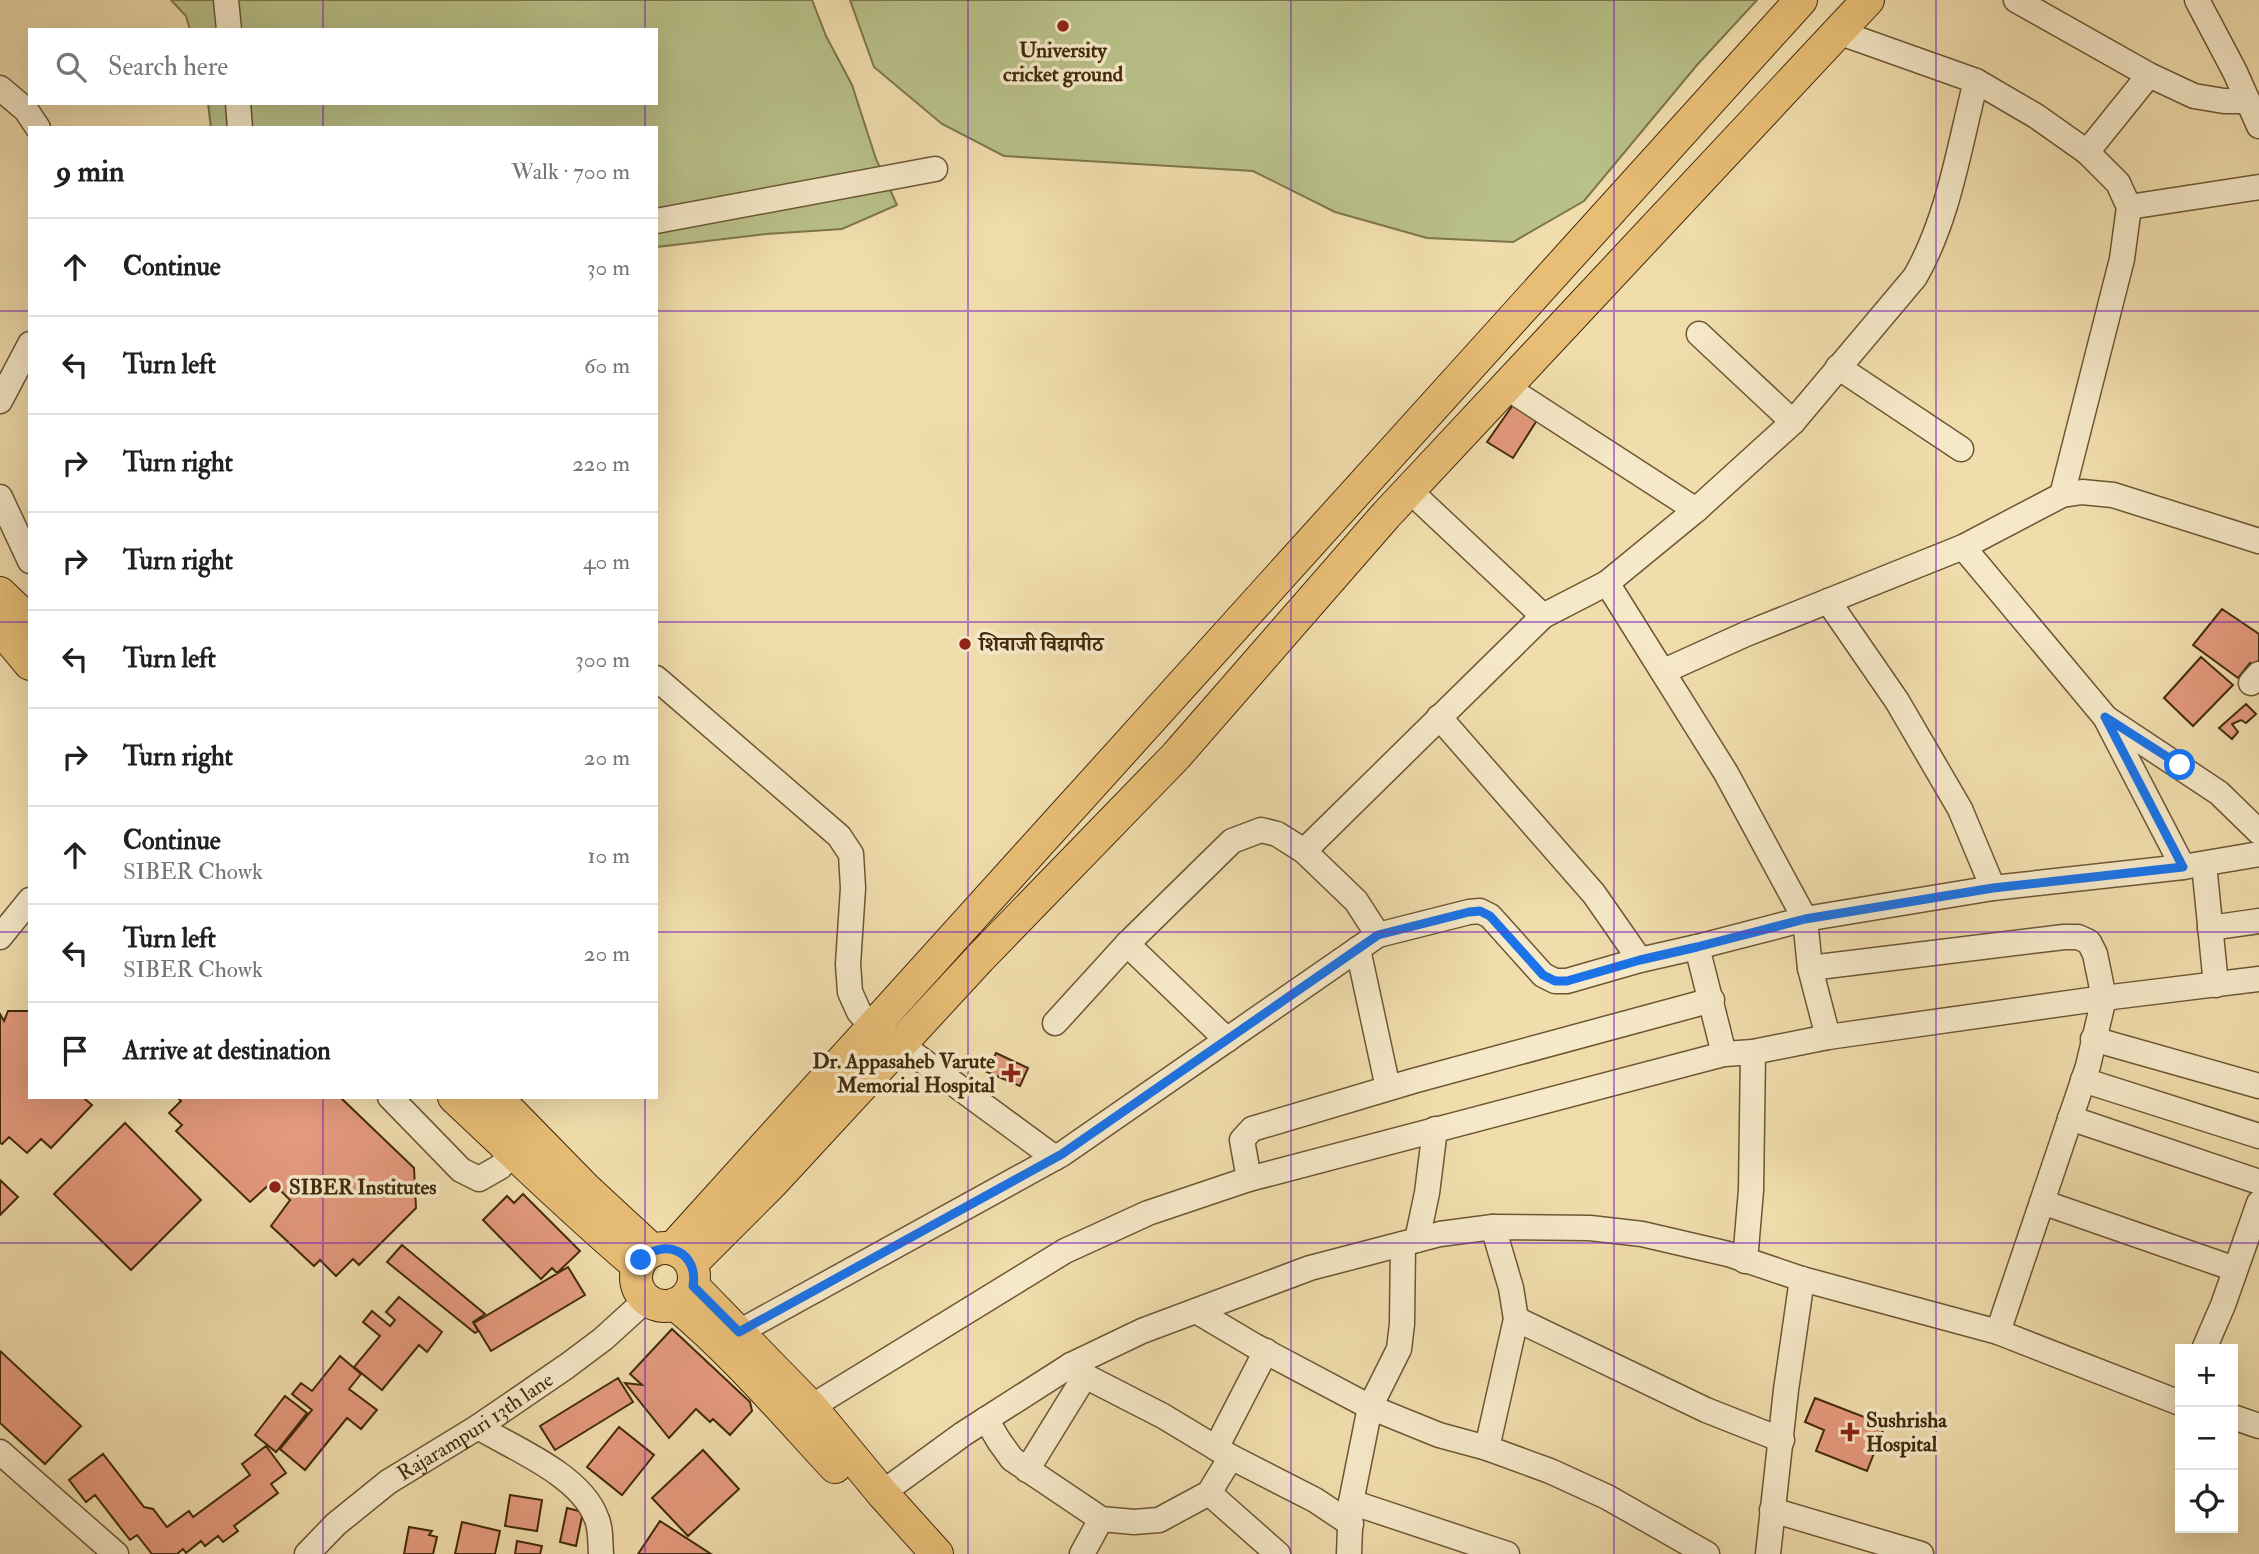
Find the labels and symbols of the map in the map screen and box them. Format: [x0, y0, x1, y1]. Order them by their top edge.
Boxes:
marker: University cricket ground [1055, 18, 1071, 34]
place label: University cricket ground [1003, 37, 1124, 88]
place label: शिवाजी विद्यापीठ [977, 631, 1105, 658]
marker: शिवाजी विद्यापीठ [957, 636, 973, 652]
route start [2164, 749, 2195, 780]
place label: Dr. Appasaheb Varute Memorial Hospital [812, 1048, 996, 1099]
marker: Dr. Appasaheb Varute Memorial Hospital [1001, 1063, 1021, 1083]
place label: SIBER Institutes [289, 1174, 437, 1201]
marker: SIBER Institutes [267, 1179, 283, 1195]
route end [625, 1244, 656, 1275]
street label: Rajarampuri 13th lane [392, 1366, 559, 1487]
place label: Sushrisha Hospital [1866, 1407, 1948, 1458]
marker: Sushrisha Hospital [1840, 1422, 1860, 1442]

